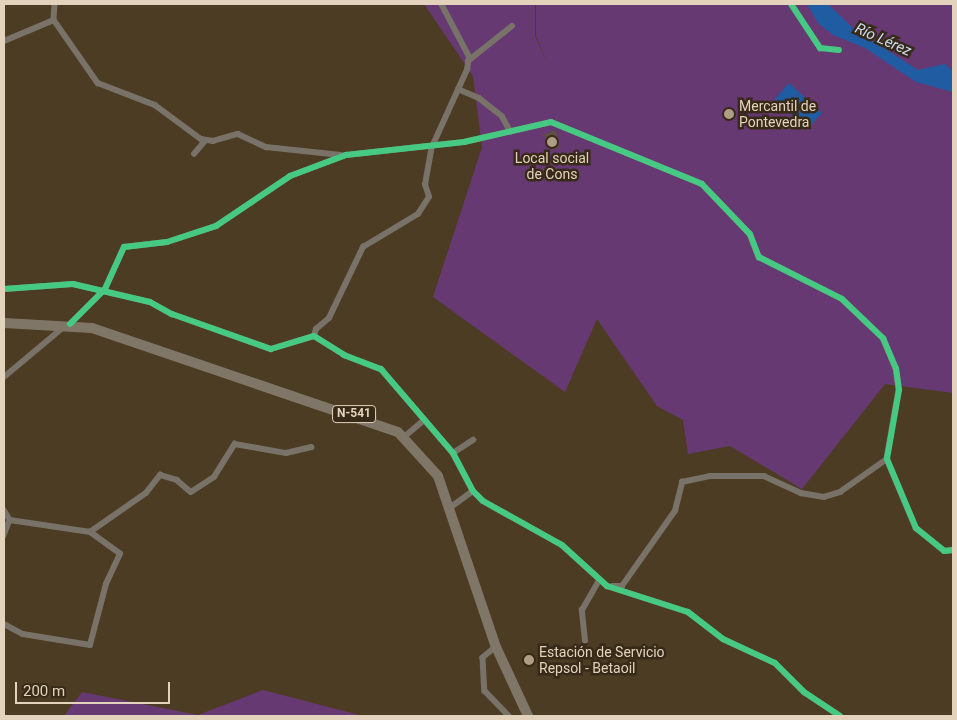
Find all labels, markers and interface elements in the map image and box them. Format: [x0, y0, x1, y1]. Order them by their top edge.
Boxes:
water label: Río Lérez [852, 20, 914, 60]
place label: Mercantil de Pontevedra [739, 98, 816, 130]
marker: Mercantil de Pontevedra [723, 108, 735, 120]
marker: Local social de Cons [546, 136, 558, 148]
place label: Local social de Cons [515, 150, 589, 182]
road number: N-541 [332, 404, 376, 424]
place label: Estación de Servicio Repsol - Betaoil [539, 644, 665, 676]
marker: Estación de Servicio Repsol - Betaoil [523, 654, 535, 666]
scale bar [18, 672, 172, 704]
text: 200 m [23, 682, 65, 700]

